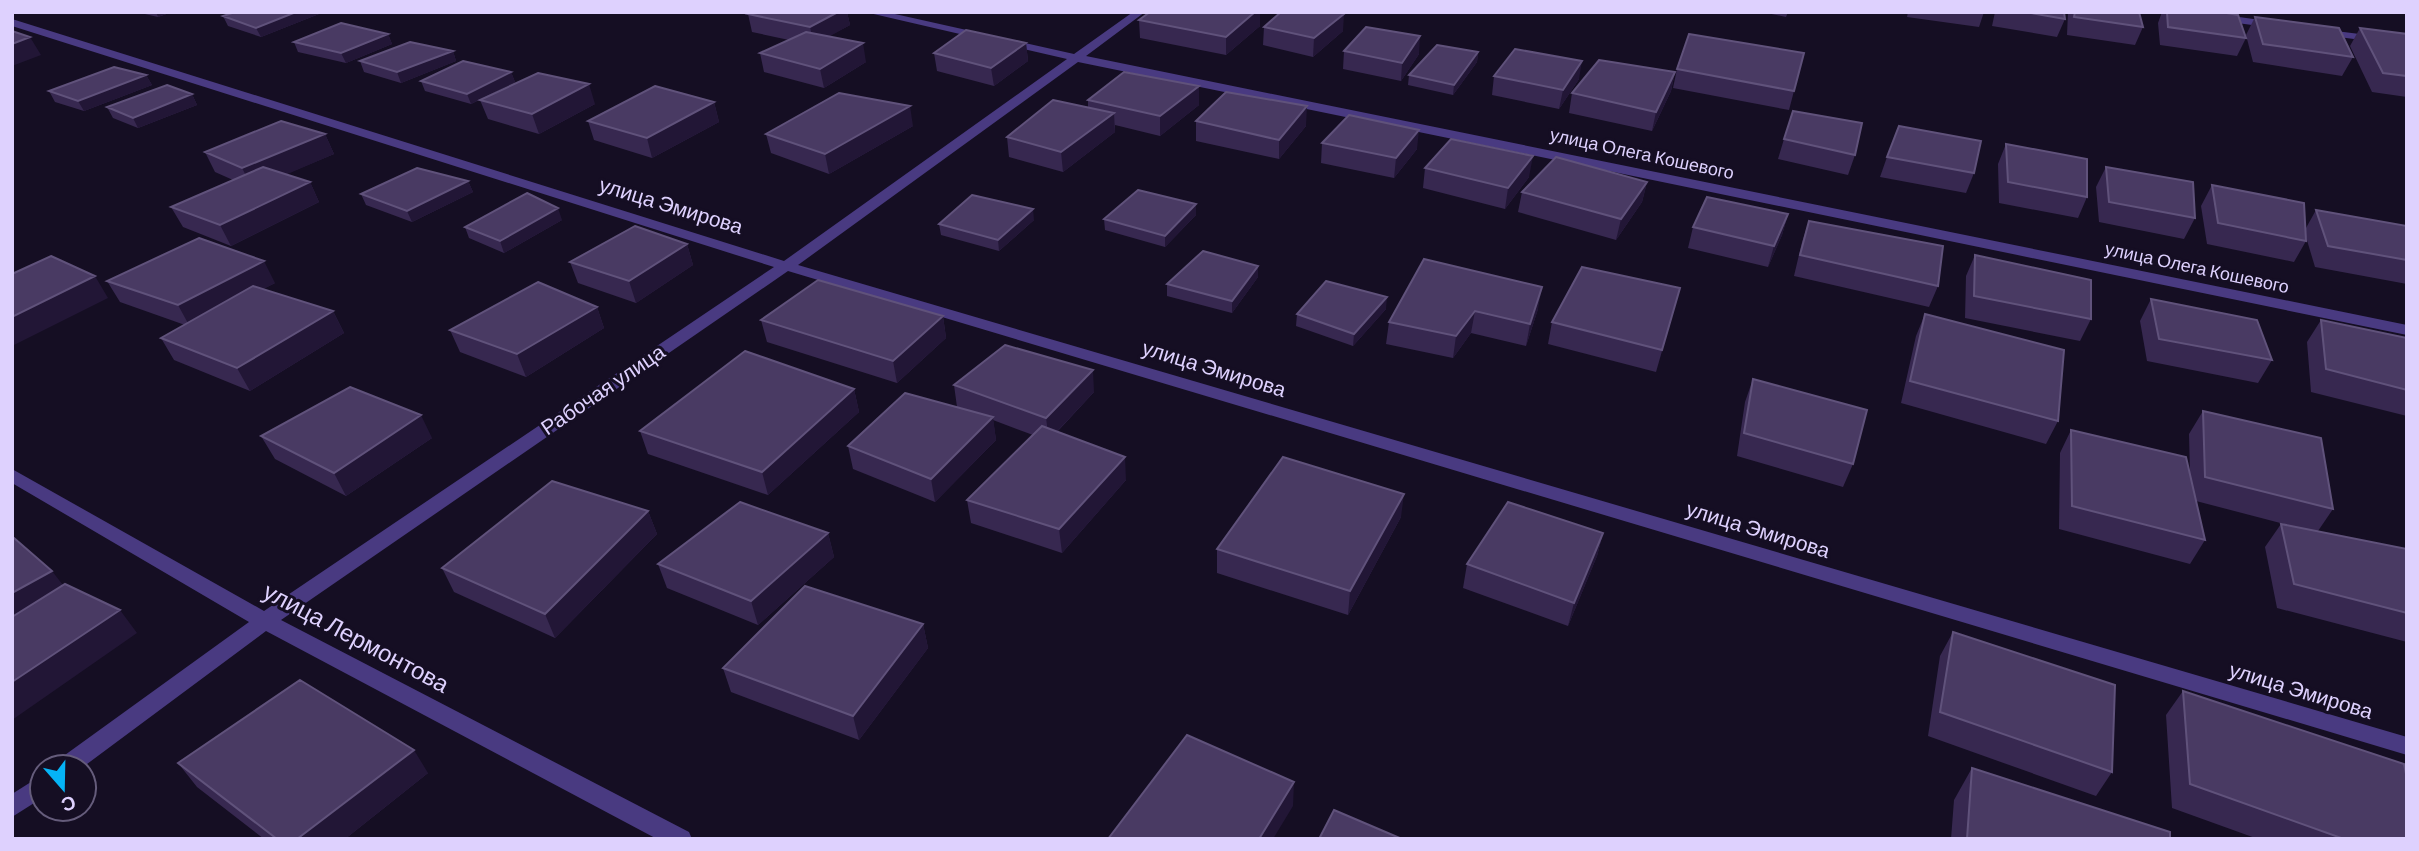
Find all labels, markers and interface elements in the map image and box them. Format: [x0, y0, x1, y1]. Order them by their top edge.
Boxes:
street label: улица Олега Кошевого [1548, 123, 1736, 183]
street label: улица Эмирова [597, 171, 747, 238]
street label: улица Олега Кошевого [2103, 237, 2291, 297]
street label: улица Эмирова [1140, 334, 1290, 401]
street label: Рабочая улица [535, 338, 669, 439]
street label: улица Эмирова [1684, 495, 1834, 562]
street label: улица Лермонтова [259, 575, 455, 698]
street label: улица Эмирова [2227, 656, 2377, 723]
north arrow [28, 753, 98, 823]
text: С [58, 791, 79, 818]

